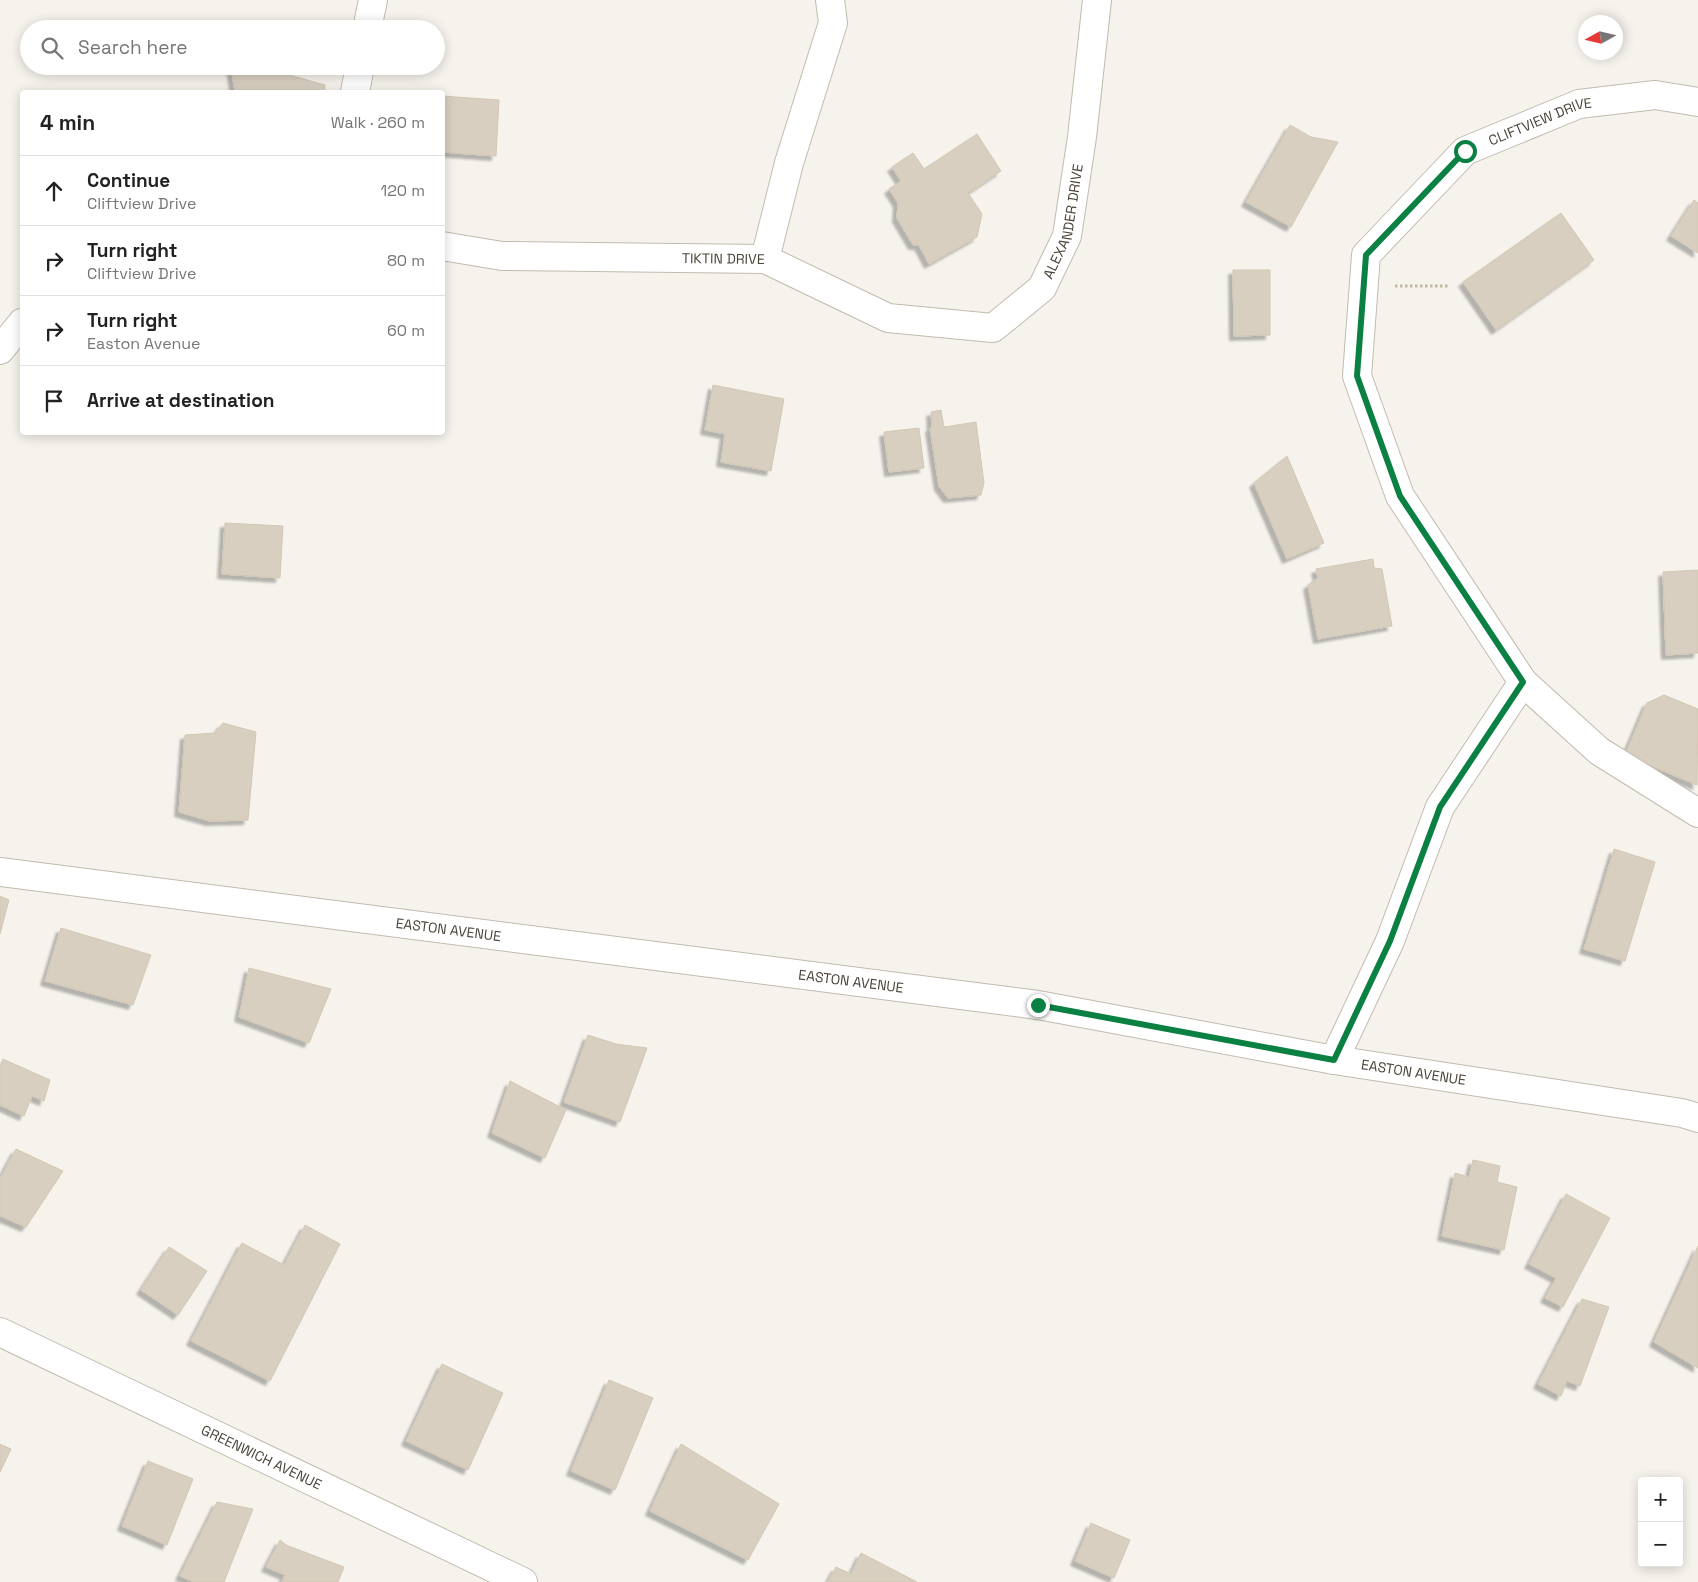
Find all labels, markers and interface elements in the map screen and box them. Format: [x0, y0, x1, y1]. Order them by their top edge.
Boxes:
north arrow [1578, 15, 1623, 60]
search box [20, 20, 445, 75]
icon: search [38, 34, 66, 62]
text: Search here [78, 35, 188, 60]
street label: CLIFTVIEW DRIVE [1486, 94, 1593, 149]
text: 4 min [40, 109, 95, 136]
text: Walk · 260 m [331, 112, 425, 133]
route start [1454, 140, 1477, 163]
street label: ALEXANDER DRIVE [1039, 162, 1087, 282]
text: Continue [87, 168, 170, 193]
icon: ahead [40, 177, 68, 205]
text: 120 m [381, 180, 425, 201]
text: Cliftview Drive [87, 193, 196, 214]
text: Turn right [87, 238, 177, 263]
icon: right [40, 247, 68, 275]
street label: TIKTIN DRIVE [682, 249, 765, 268]
text: 80 m [387, 250, 425, 271]
text: Cliftview Drive [87, 263, 196, 284]
text: Turn right [87, 308, 177, 333]
icon: right [40, 317, 68, 345]
text: 60 m [387, 320, 425, 341]
text: Easton Avenue [87, 333, 201, 354]
icon: arrive [40, 387, 68, 415]
text: Arrive at destination [87, 388, 275, 413]
street label: EASTON AVENUE [395, 914, 502, 945]
street label: EASTON AVENUE [797, 965, 905, 997]
route end [1027, 994, 1050, 1017]
street label: EASTON AVENUE [1360, 1055, 1467, 1089]
street label: GREENWICH AVENUE [198, 1421, 325, 1494]
map controls [1638, 1477, 1683, 1567]
button: + [1638, 1477, 1683, 1522]
button: − [1638, 1522, 1683, 1567]

